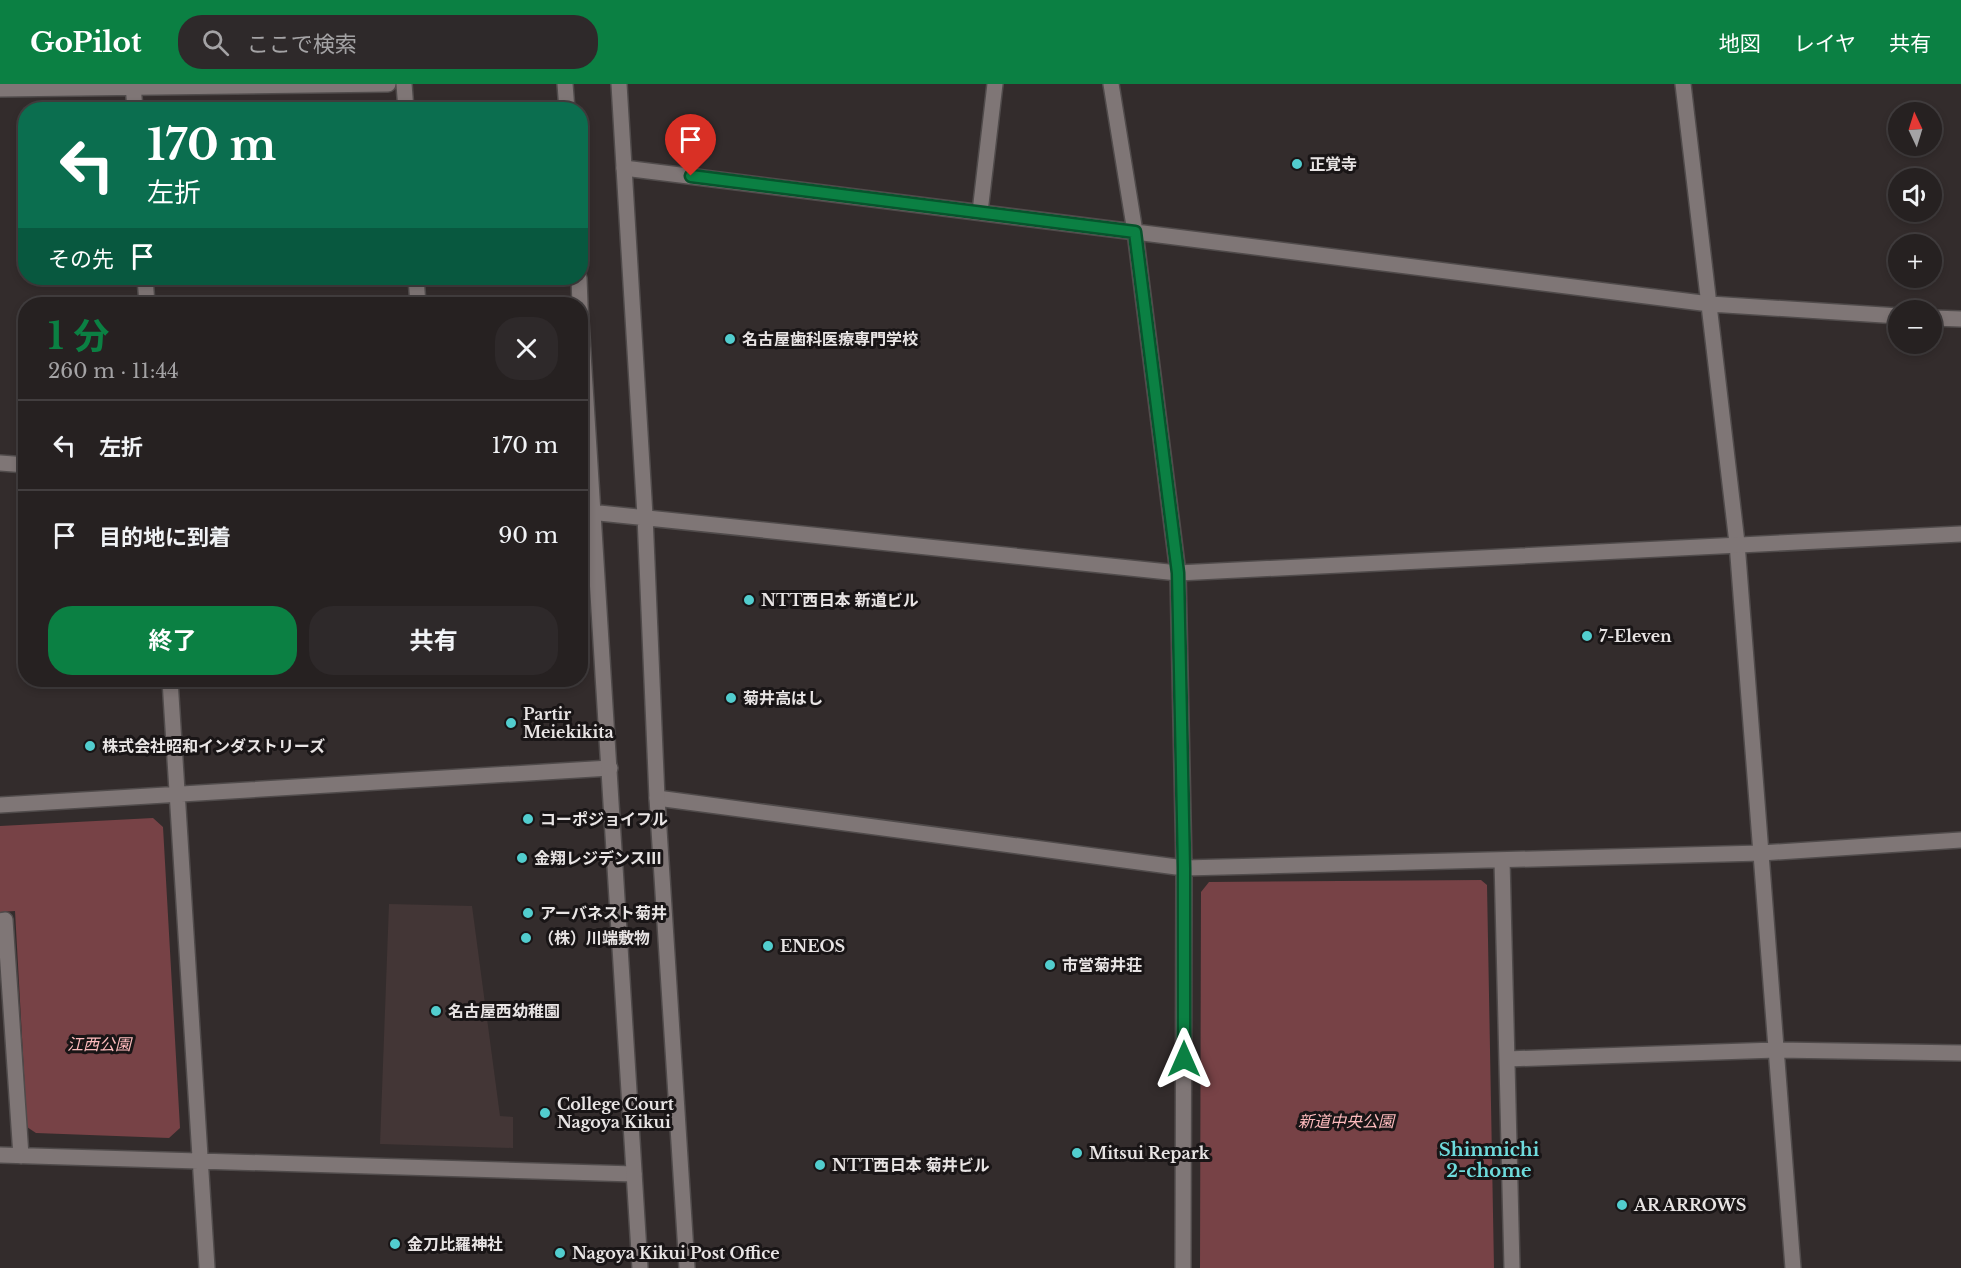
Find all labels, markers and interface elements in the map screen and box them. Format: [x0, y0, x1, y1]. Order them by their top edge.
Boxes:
search box [178, 15, 598, 69]
text: GoPilot [30, 25, 142, 60]
icon: search [199, 26, 232, 59]
text: ここで検索 [247, 31, 357, 58]
text: 地図 [1719, 31, 1761, 57]
text: レイヤ [1794, 31, 1856, 57]
text: 共有 [1889, 31, 1931, 57]
north arrow [1888, 102, 1942, 156]
map controls [1888, 102, 1942, 354]
pin [665, 114, 716, 176]
text: 170 m [147, 119, 276, 171]
icon: arrive [674, 123, 707, 156]
icon: left [48, 126, 126, 204]
place label: 正覚寺 [1309, 154, 1357, 174]
marker: 正覚寺 [1290, 157, 1304, 171]
button: sound [1888, 168, 1942, 222]
text: 左折 [147, 176, 201, 209]
button: + [1888, 234, 1942, 288]
icon: arrive [126, 240, 159, 273]
text: その先 [48, 246, 114, 273]
button: − [1888, 300, 1942, 354]
text: 1 分 [48, 314, 109, 359]
button: close [495, 317, 558, 380]
place label: 名古屋歯科医療専門学校 [742, 329, 918, 349]
marker: 名古屋歯科医療専門学校 [723, 332, 737, 346]
text: 260 m · 11:44 [48, 359, 179, 383]
icon: left [48, 429, 81, 462]
text: 170 m [492, 432, 558, 459]
text: 左折 [99, 434, 143, 461]
icon: arrive [48, 519, 81, 552]
text: 90 m [498, 522, 558, 549]
text: 目的地に到着 [99, 524, 231, 551]
place label: NTT西日本 新道ビル [761, 590, 919, 610]
marker: NTT西日本 新道ビル [742, 593, 756, 607]
button: 終了 [48, 606, 297, 675]
button: 共有 [309, 606, 558, 675]
place label: 7-Eleven [1599, 626, 1672, 646]
marker: 7-Eleven [1580, 629, 1594, 643]
place label: 菊井高はし [743, 688, 823, 708]
marker: 菊井高はし [724, 691, 738, 705]
place label: Partir Meiekikita [523, 704, 614, 742]
marker: Partir Meiekikita [504, 716, 518, 730]
place label: 株式会社昭和インダストリーズ [102, 736, 325, 756]
marker: 株式会社昭和インダストリーズ [83, 739, 97, 753]
place label: コーポジョイフル [540, 809, 668, 829]
marker: コーポジョイフル [521, 812, 535, 826]
place label: 金翔レジデンスⅢ [534, 848, 662, 868]
marker: 金翔レジデンスⅢ [515, 851, 529, 865]
place label: アーバネスト菊井 [540, 903, 667, 923]
marker: アーバネスト菊井 [521, 906, 535, 920]
place label: （株）川端敷物 [538, 928, 650, 948]
marker: （株）川端敷物 [519, 931, 533, 945]
place label: ENEOS [780, 936, 845, 956]
marker: ENEOS [761, 939, 775, 953]
place label: 市営菊井荘 [1062, 955, 1142, 975]
marker: 市営菊井荘 [1043, 958, 1057, 972]
place label: 名古屋西幼稚園 [448, 1001, 560, 1021]
marker: 名古屋西幼稚園 [429, 1004, 443, 1018]
position arrow [1152, 1027, 1216, 1091]
park label: 江西公園 [67, 1034, 133, 1054]
place label: College Court Nagoya Kikui [557, 1094, 675, 1132]
marker: College Court Nagoya Kikui [538, 1106, 552, 1120]
park label: 新道中央公園 [1298, 1111, 1396, 1131]
district label: Shinmichi 2-chome [1439, 1139, 1540, 1182]
place label: Mitsui Repark [1089, 1143, 1210, 1163]
marker: Mitsui Repark [1070, 1146, 1084, 1160]
place label: NTT西日本 菊井ビル [832, 1155, 990, 1175]
marker: NTT西日本 菊井ビル [813, 1158, 827, 1172]
place label: AR ARROWS [1633, 1195, 1746, 1215]
marker: AR ARROWS [1615, 1198, 1629, 1212]
place label: 金刀比羅神社 [407, 1234, 503, 1254]
marker: 金刀比羅神社 [388, 1237, 402, 1251]
place label: Nagoya Kikui Post Office [572, 1243, 780, 1263]
marker: Nagoya Kikui Post Office [553, 1246, 567, 1260]

